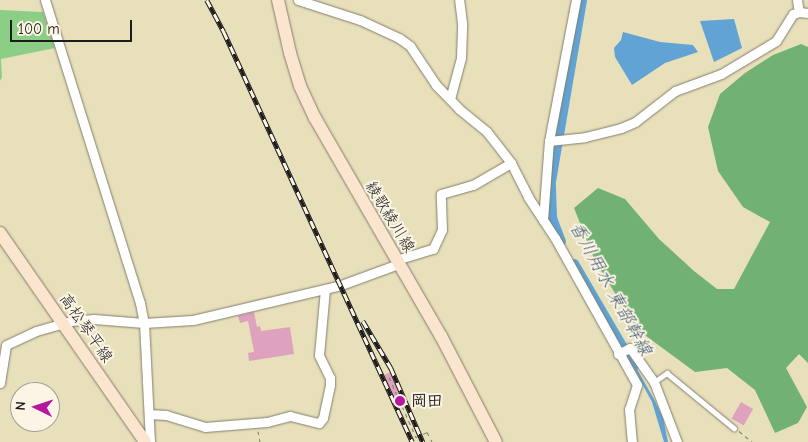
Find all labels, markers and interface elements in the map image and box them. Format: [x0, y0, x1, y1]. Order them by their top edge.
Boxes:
scale bar [12, 10, 135, 42]
text: 100 m [18, 20, 60, 38]
street label: 綾歌綾川線 [361, 178, 419, 256]
water label: 香川用水 東部幹線 [564, 218, 656, 360]
street label: 高松琴平線 [55, 290, 117, 366]
north arrow [10, 382, 60, 432]
place label: 岡田 [411, 391, 443, 411]
marker: 岡田 [393, 394, 407, 408]
text: N [12, 401, 29, 411]

